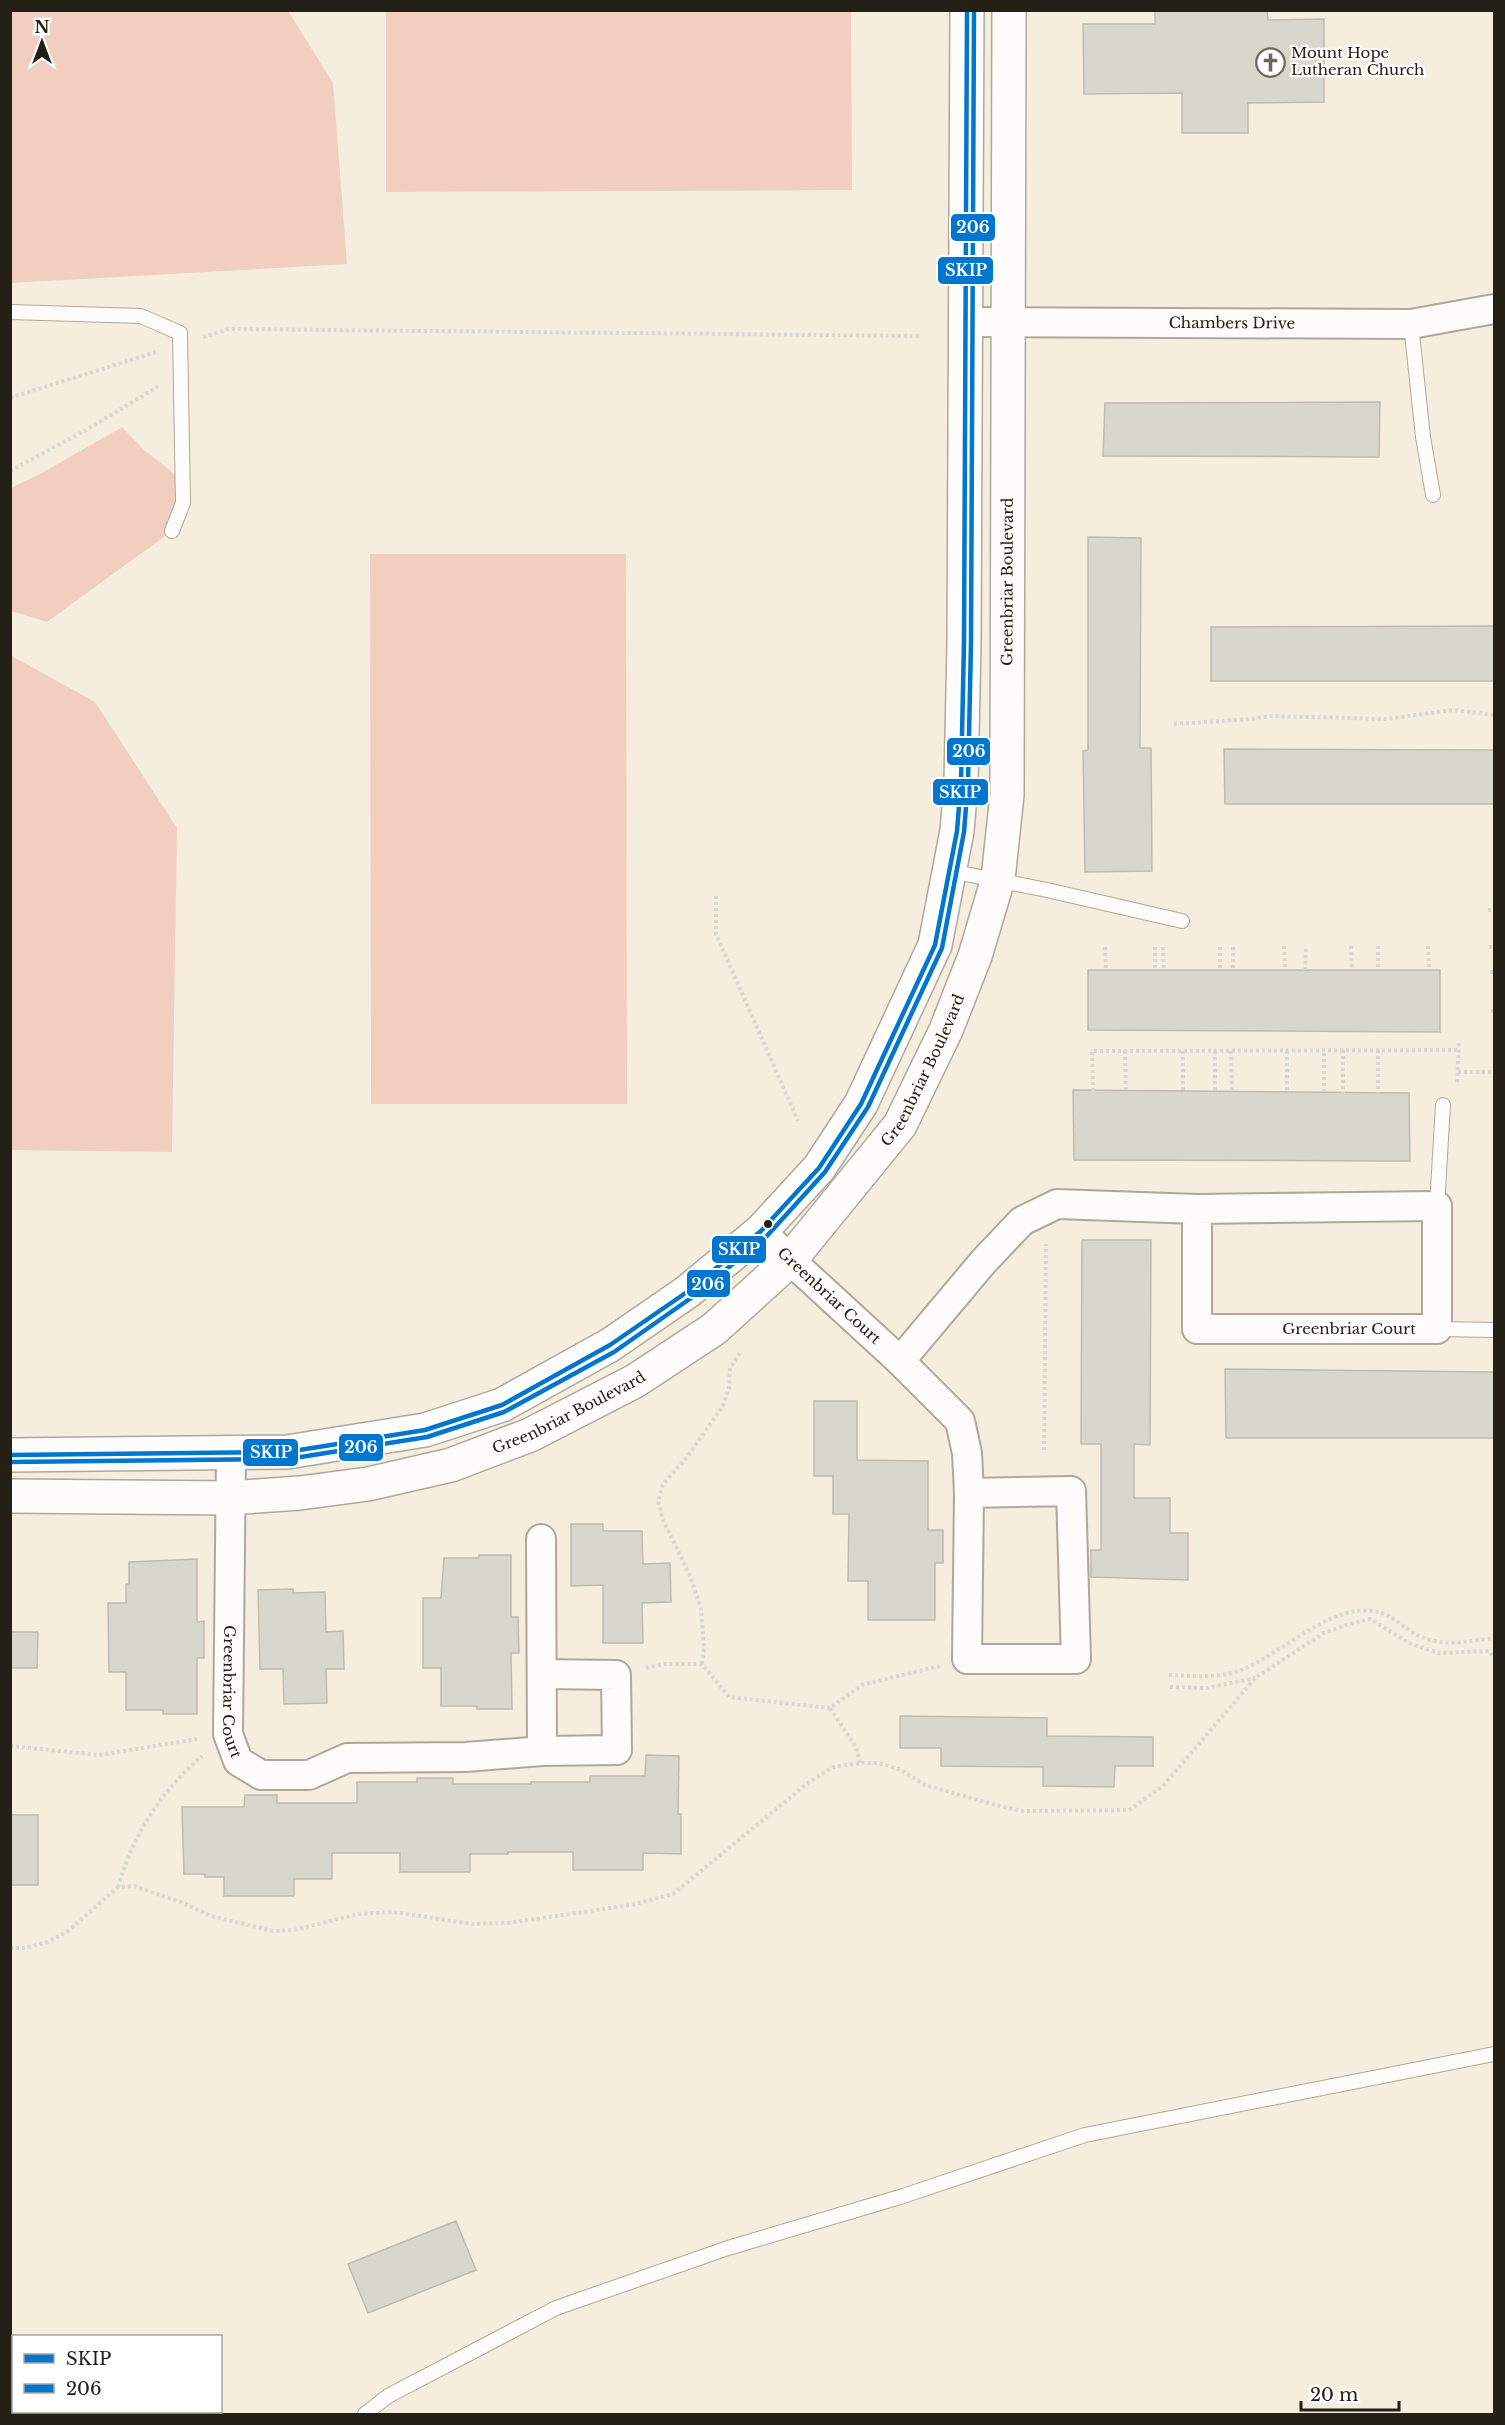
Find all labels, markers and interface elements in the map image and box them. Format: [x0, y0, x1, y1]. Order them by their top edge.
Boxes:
north arrow [12, 12, 72, 72]
text: N [34, 17, 50, 37]
place label: Mount Hope Lutheran Church [1291, 43, 1424, 79]
church icon: Mount Hope Lutheran Church [1254, 46, 1286, 78]
line badge: 206 [950, 213, 996, 242]
text: 206 [956, 217, 990, 237]
line badge: SKIP [937, 256, 994, 285]
text: SKIP [945, 260, 988, 280]
street label: Chambers Drive [1169, 313, 1295, 332]
street label: Greenbriar Boulevard [997, 498, 1017, 666]
line badge: 206 [946, 737, 991, 766]
text: 206 [952, 741, 986, 761]
line badge: SKIP [932, 778, 989, 806]
text: SKIP [939, 782, 982, 802]
street label: Greenbriar Boulevard [876, 991, 968, 1150]
unlabelled marker [762, 1218, 774, 1230]
line badge: SKIP [711, 1235, 767, 1264]
text: SKIP [718, 1239, 761, 1259]
street label: Greenbriar Court [774, 1243, 885, 1348]
line badge: 206 [686, 1269, 731, 1298]
text: 206 [691, 1274, 725, 1294]
street label: Greenbriar Court [1282, 1319, 1416, 1338]
street label: Greenbriar Boulevard [489, 1367, 649, 1457]
line badge: 206 [338, 1433, 384, 1462]
text: 206 [344, 1437, 378, 1457]
line badge: SKIP [242, 1438, 299, 1467]
text: SKIP [250, 1442, 293, 1462]
street label: Greenbriar Court [219, 1625, 246, 1761]
legend [12, 2335, 222, 2413]
text: SKIP [66, 2348, 111, 2370]
scale bar [1301, 2374, 1398, 2412]
text: 206 [66, 2378, 102, 2400]
text: 20 m [1310, 2384, 1358, 2406]

